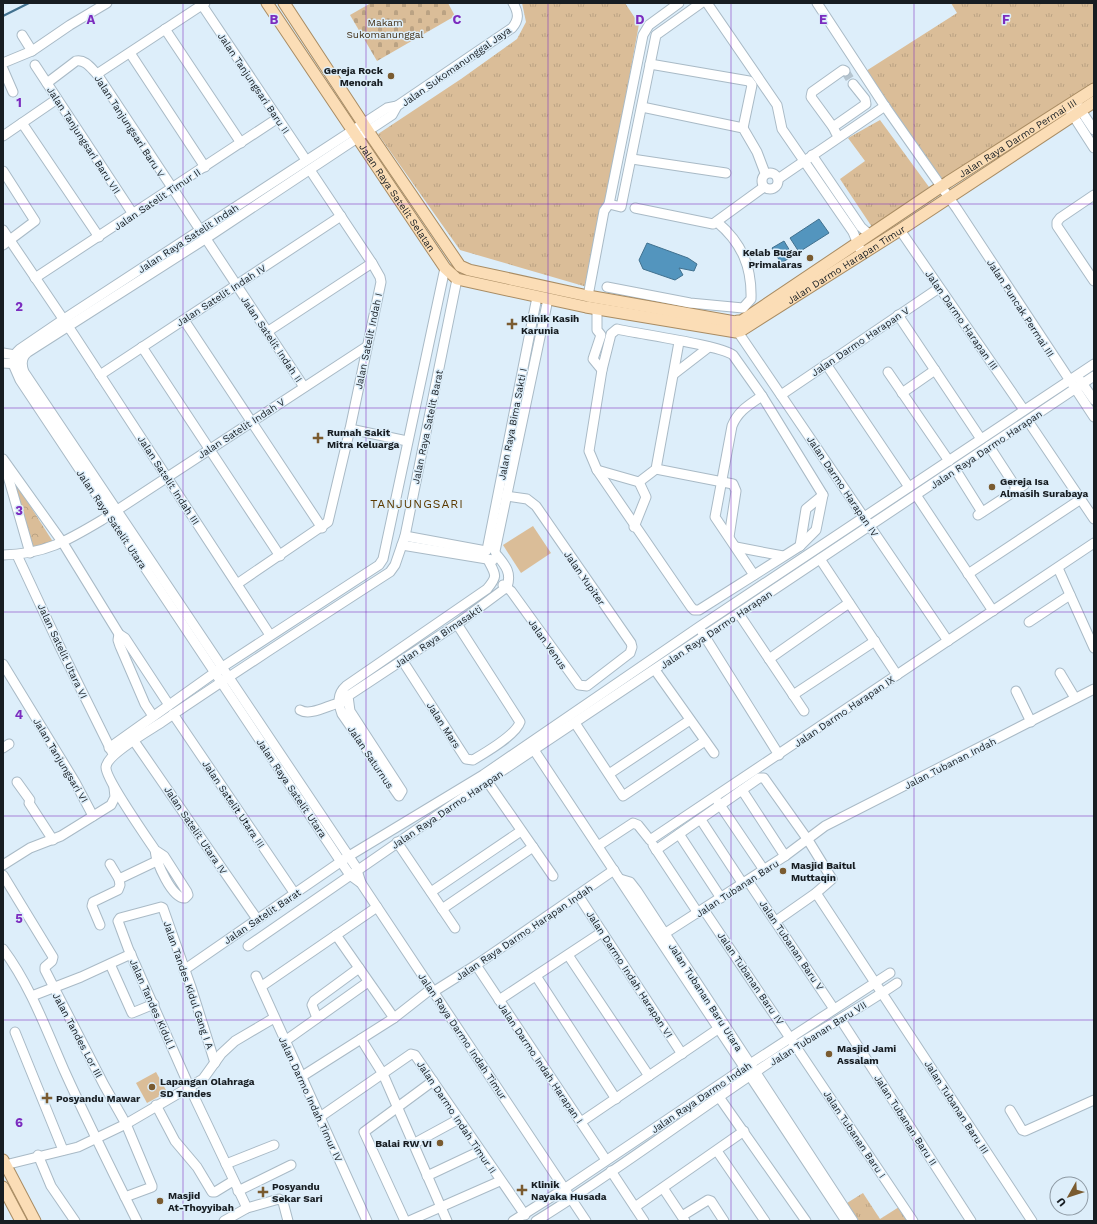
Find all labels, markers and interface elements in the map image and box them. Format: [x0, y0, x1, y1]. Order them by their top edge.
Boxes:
text: A [87, 12, 96, 27]
text: B [270, 12, 279, 27]
text: C [453, 12, 462, 27]
text: D [635, 12, 645, 27]
text: E [819, 12, 827, 27]
text: F [1002, 12, 1010, 27]
park label: Makam Sukomanunggal [346, 17, 424, 40]
street label: Jalan Sukomanunggal Jaya [399, 24, 513, 108]
street label: Jalan Tanjungsari Baru II [216, 31, 291, 136]
place label: Gereja Rock Menorah [324, 65, 384, 88]
marker: Gereja Rock Menorah [386, 71, 396, 81]
street label: Jalan Tanjungsari Baru V [92, 73, 167, 180]
street label: Jalan Tanjungsari Baru VII [45, 85, 122, 196]
text: 1 [16, 95, 22, 110]
street label: Jalan Raya Darmo Permai III [957, 97, 1079, 180]
street label: Jalan Raya Satelit Selatan [357, 142, 437, 253]
street label: Jalan Satelit Timur II [112, 166, 203, 232]
street label: Jalan Raya Satelit Indah [136, 202, 241, 275]
street label: Jalan Darmo Harapan Timur [785, 223, 907, 306]
place label: Kelab Bugar Primalaras [743, 247, 803, 270]
marker: Kelab Bugar Primalaras [805, 253, 815, 263]
street label: Jalan Puncak Permai III [985, 257, 1056, 359]
street label: Jalan Satelit Indah IV [174, 262, 269, 329]
street label: Jalan Darmo Harapan III [923, 269, 1000, 372]
street label: Jalan Satelit Indah I [353, 292, 384, 390]
street label: Jalan Satelit Indah II [239, 294, 304, 384]
text: 2 [15, 299, 23, 314]
street label: Jalan Darmo Harapan V [809, 304, 912, 378]
place label: Klinik Kasih Karunia [521, 313, 579, 336]
marker: Klinik Kasih Karunia [506, 318, 518, 330]
street label: Jalan Raya Bima Sakti I [496, 367, 529, 481]
street label: Jalan Raya Satelit Barat [410, 368, 445, 485]
street label: Jalan Satelit Indah V [196, 396, 287, 461]
street label: Jalan Raya Darmo Harapan [929, 408, 1044, 491]
place label: Rumah Sakit Mitra Keluarga [327, 427, 400, 450]
marker: Rumah Sakit Mitra Keluarga [312, 432, 324, 444]
street label: Jalan Satelit Indah III [136, 434, 202, 527]
street label: Jalan Darmo Harapan IV [805, 434, 881, 539]
street label: Jalan Raya Satelit Utara [74, 468, 149, 571]
place label: Gereja Isa Almasih Surabaya [1000, 476, 1088, 499]
marker: Gereja Isa Almasih Surabaya [987, 482, 997, 492]
district label: TANJUNGSARI [370, 497, 464, 511]
text: 3 [15, 503, 23, 518]
street label: Jalan Yupiter [562, 549, 607, 607]
street label: Jalan Raya Darmo Harapan [659, 588, 774, 671]
street label: Jalan Satelit Utara VI [36, 602, 89, 700]
street label: Jalan Raya Bimasakti [392, 603, 484, 670]
street label: Jalan Venus [526, 617, 569, 671]
street label: Jalan Darmo Harapan IX [792, 674, 896, 749]
street label: Jalan Mars [425, 700, 463, 750]
text: 4 [15, 707, 24, 722]
street label: Jalan Tanjungsari VI [31, 716, 90, 804]
street label: Jalan Saturnus [346, 724, 396, 791]
street label: Jalan Tubanan Indah [903, 736, 998, 791]
street label: Jalan Raya Satelit Utara [254, 737, 329, 840]
street label: Jalan Satelit Utara III [200, 758, 267, 850]
street label: Jalan Raya Darmo Harapan [390, 768, 505, 851]
street label: Jalan Satelit Utara IV [162, 784, 229, 877]
street label: Jalan Tubanan Baru [694, 858, 781, 919]
place label: Masjid Baitul Muttaqin [791, 860, 856, 883]
marker: Masjid Baitul Muttaqin [778, 866, 788, 876]
street label: Jalan Raya Darmo Harapan Indah [454, 882, 595, 982]
street label: Jalan Satelit Barat [222, 886, 303, 946]
street label: Jalan Tubanan Baru V [757, 898, 826, 993]
street label: Jalan Darmo Indah Harapan VI [584, 909, 675, 1040]
text: 5 [15, 911, 23, 926]
street label: Jalan Tandes Kidul Gang I A [161, 920, 216, 1051]
street label: Jalan Tubanan Baru IV [715, 930, 786, 1027]
street label: Jalan Tubanan Baru Utara [667, 941, 745, 1054]
street label: Jalan Tandes Kidul I [128, 957, 177, 1051]
street label: Jalan Raya Darmo Indah Timur [416, 971, 509, 1102]
street label: Jalan Tandes Lor III [50, 991, 105, 1080]
street label: Jalan Tubanan Baru VII [768, 999, 869, 1068]
street label: Jalan Darmo Indah Harapan I [496, 1001, 585, 1126]
street label: Jalan Darmo Indah Timur IV [277, 1035, 345, 1164]
place label: Masjid Jami Assalam [837, 1043, 896, 1066]
marker: Masjid Jami Assalam [824, 1049, 834, 1059]
street label: Jalan Darmo Indah Timur II [415, 1059, 498, 1176]
street label: Jalan Tubanan Baru III [922, 1059, 991, 1156]
street label: Jalan Raya Darmo Indah [649, 1060, 753, 1135]
street label: Jalan Tubanan Baru II [872, 1073, 939, 1168]
place label: Lapangan Olahraga SD Tandes [160, 1076, 255, 1099]
marker: Lapangan Olahraga SD Tandes [147, 1082, 157, 1092]
street label: Jalan Tubanan Baru I [821, 1089, 888, 1180]
marker: Posyandu Mawar [41, 1092, 53, 1104]
place label: Posyandu Mawar [56, 1093, 141, 1104]
text: 6 [15, 1115, 23, 1130]
place label: Balai RW VI [375, 1138, 432, 1149]
marker: Balai RW VI [435, 1138, 445, 1148]
north arrow [1049, 1176, 1089, 1216]
place label: Klinik Nayaka Husada [531, 1179, 607, 1202]
place label: Posyandu Sekar Sari [272, 1181, 323, 1204]
marker: Klinik Nayaka Husada [516, 1184, 528, 1196]
marker: Posyandu Sekar Sari [257, 1186, 269, 1198]
place label: Masjid At-Thoyyibah [168, 1190, 234, 1213]
text: U [1054, 1195, 1069, 1209]
marker: Masjid At-Thoyyibah [155, 1196, 165, 1206]

